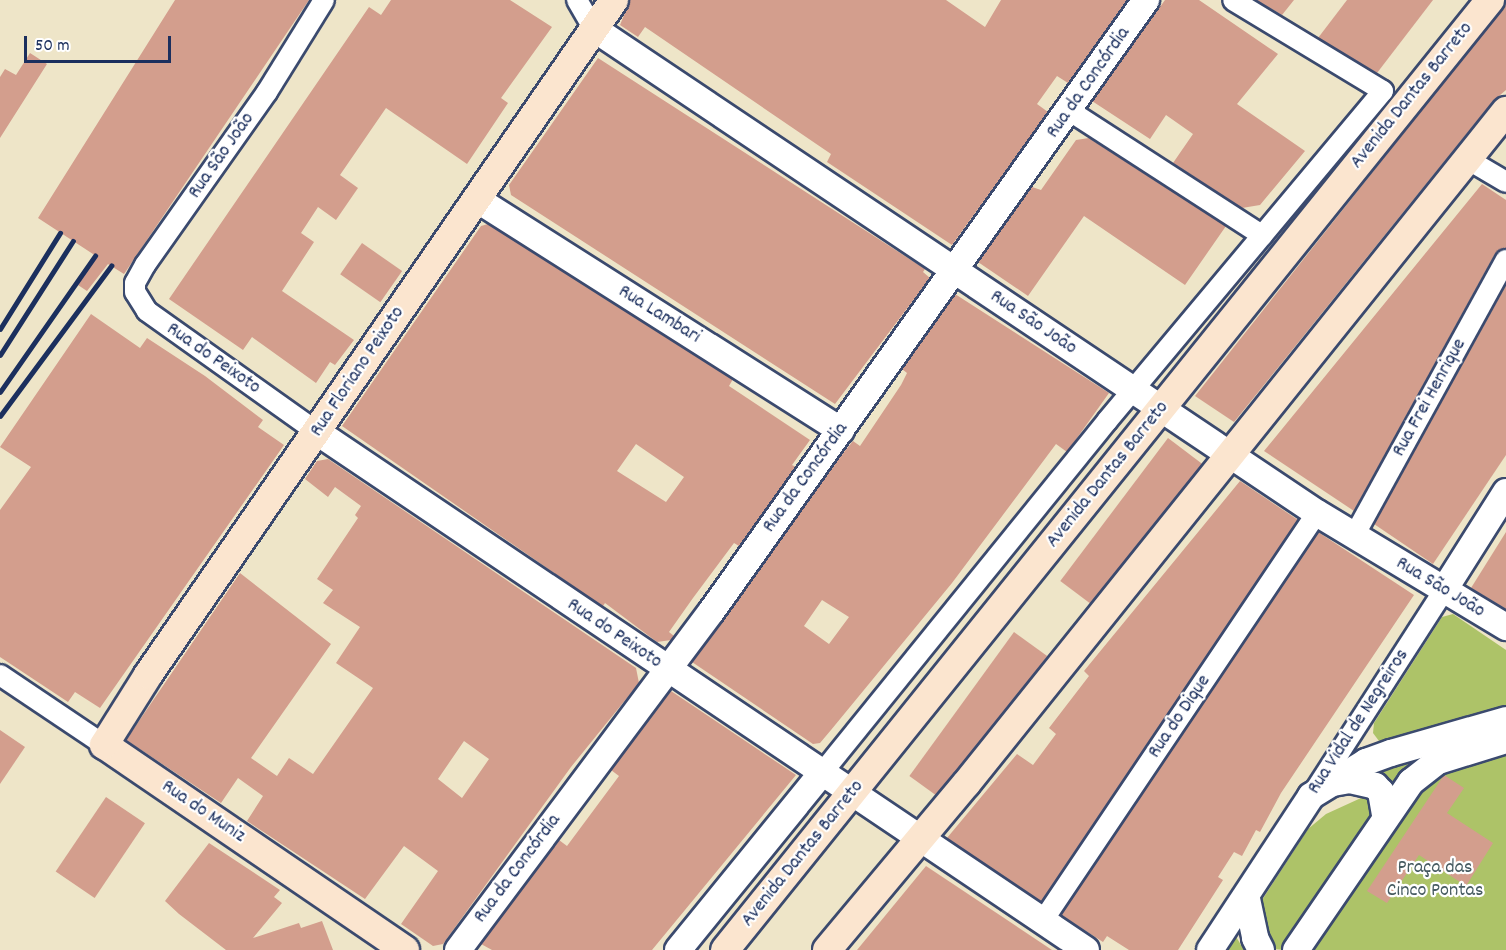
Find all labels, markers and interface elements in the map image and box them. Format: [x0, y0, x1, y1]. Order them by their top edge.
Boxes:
street label: Avenida Dantas Barreto [1345, 18, 1479, 174]
street label: Rua da Concórdia [1042, 23, 1136, 143]
scale bar [27, 24, 174, 62]
text: 50 m [35, 34, 70, 59]
street label: Rua São João [184, 108, 260, 204]
street label: Rua Lambari [613, 280, 705, 350]
street label: Rua São João [985, 285, 1081, 361]
street label: Rua Floriano Peixoto [305, 302, 411, 442]
street label: Rua do Peixoto [161, 318, 265, 400]
street label: Rua Frei Henrique [1388, 335, 1472, 461]
street label: Avenida Dantas Barreto [1041, 397, 1175, 553]
street label: Rua da Concórdia [758, 418, 854, 538]
street label: Rua São João [1391, 552, 1489, 624]
street label: Rua do Peixoto [562, 593, 666, 675]
street label: Rua Vidal de Negreiros [1303, 645, 1415, 799]
street label: Rua do Dique [1143, 671, 1217, 763]
street label: Rua do Muniz [156, 775, 250, 849]
street label: Avenida Dantas Barreto [736, 776, 870, 932]
street label: Rua da Concórdia [469, 810, 567, 928]
park label: Praça das Cinco Pontas [1387, 856, 1483, 903]

